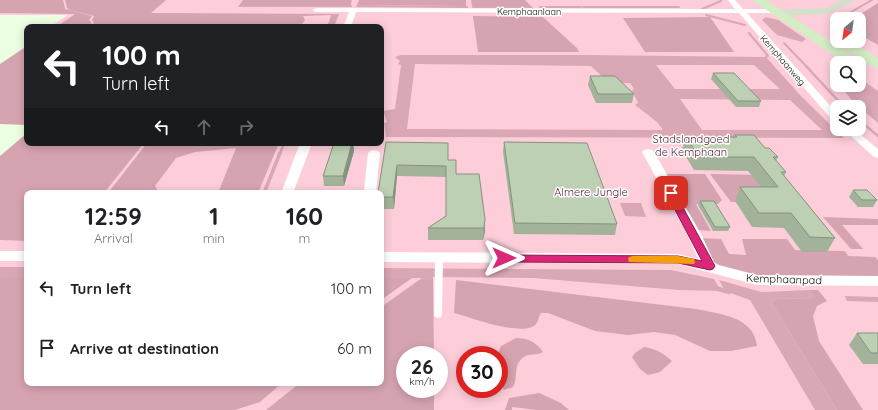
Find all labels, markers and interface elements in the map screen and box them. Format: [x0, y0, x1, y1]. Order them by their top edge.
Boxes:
street label: Kemphaanlaan [497, 6, 561, 17]
north arrow [830, 12, 866, 48]
map controls [830, 12, 866, 136]
street label: Kemphaanweg [758, 32, 808, 88]
text: 100 m [102, 37, 181, 72]
icon: left [36, 40, 88, 92]
button: search [830, 56, 866, 92]
text: Turn left [102, 72, 170, 95]
button: layers [830, 100, 866, 136]
icon: left [151, 116, 173, 138]
icon: ahead [193, 116, 215, 138]
icon: right [235, 116, 257, 138]
park label: Stadslandgoed de Kemphaan [653, 132, 729, 159]
pin [654, 176, 688, 210]
icon: arrive [660, 182, 682, 204]
park label: Almere Jungle [554, 185, 628, 199]
text: 12:59 [85, 201, 142, 231]
text: 1 [209, 201, 218, 231]
text: 160 [286, 201, 323, 231]
text: Arrival [94, 230, 133, 246]
text: min [203, 230, 225, 246]
text: m [298, 230, 310, 246]
position arrow [483, 237, 525, 279]
street label: Kemphaanpad [746, 271, 822, 287]
icon: left [36, 277, 58, 299]
text: Turn left [70, 279, 132, 298]
text: 100 m [331, 279, 372, 298]
icon: arrive [36, 337, 58, 359]
text: Arrive at destination [70, 339, 219, 358]
text: 60 m [337, 339, 372, 358]
speed limit sign: 30 [456, 346, 508, 398]
text: 26 [411, 354, 433, 379]
text: km/h [409, 375, 435, 388]

